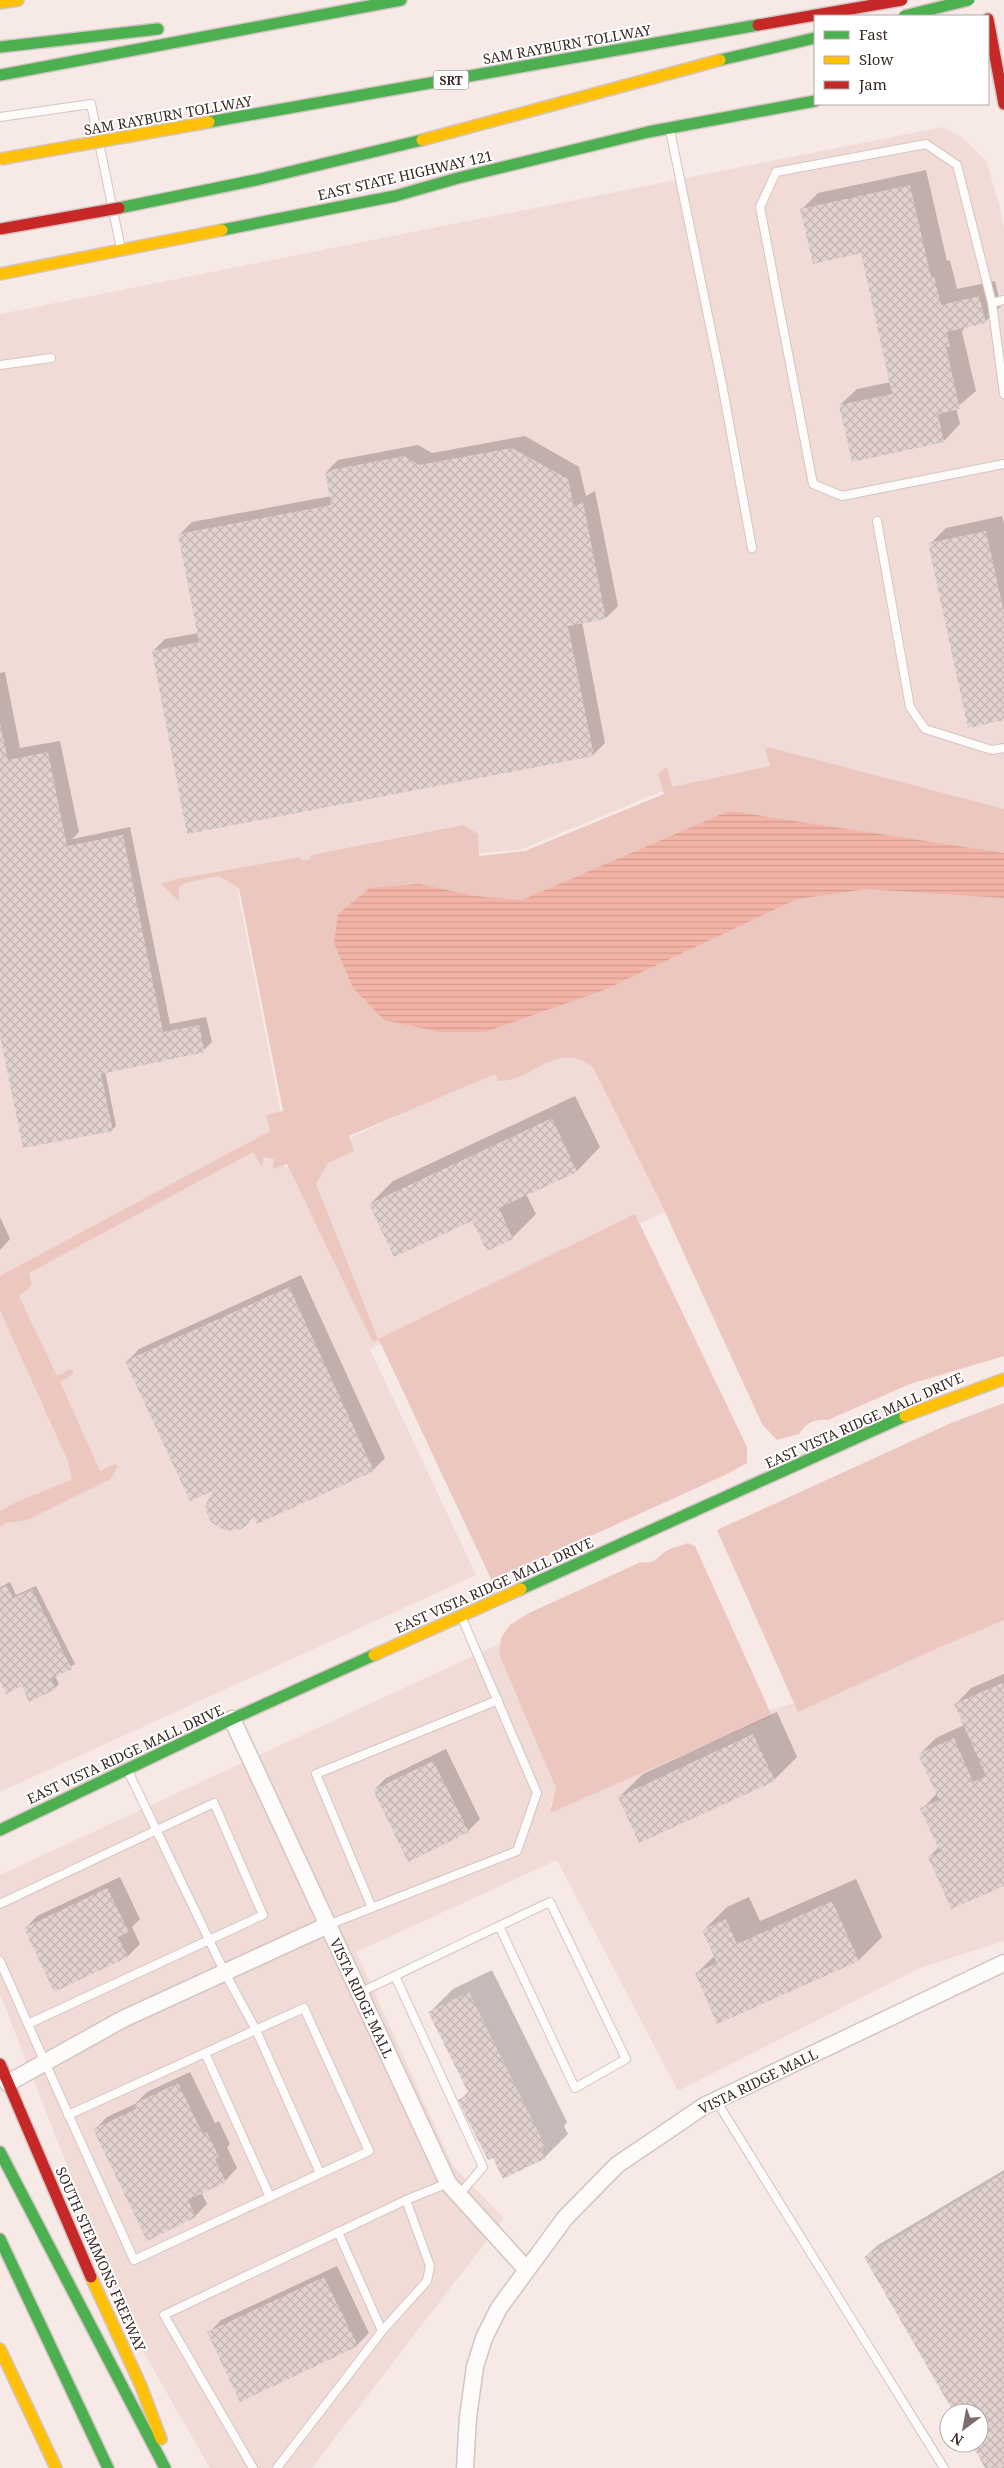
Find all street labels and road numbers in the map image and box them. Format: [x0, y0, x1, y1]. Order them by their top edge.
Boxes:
street label: SAM RAYBURN TOLLWAY [482, 20, 653, 68]
road number: SRT [434, 70, 468, 90]
street label: SAM RAYBURN TOLLWAY [83, 91, 254, 139]
street label: EAST STATE HIGHWAY 121 [316, 146, 494, 204]
street label: EAST VISTA RIDGE MALL DRIVE [762, 1367, 966, 1472]
street label: EAST VISTA RIDGE MALL DRIVE [392, 1532, 596, 1637]
street label: EAST VISTA RIDGE MALL DRIVE [24, 1700, 227, 1808]
street label: VISTA RIDGE MALL [326, 1935, 398, 2061]
street label: VISTA RIDGE MALL [695, 2044, 821, 2118]
street label: SOUTH STEMMONS FREEWAY [52, 2164, 151, 2355]

